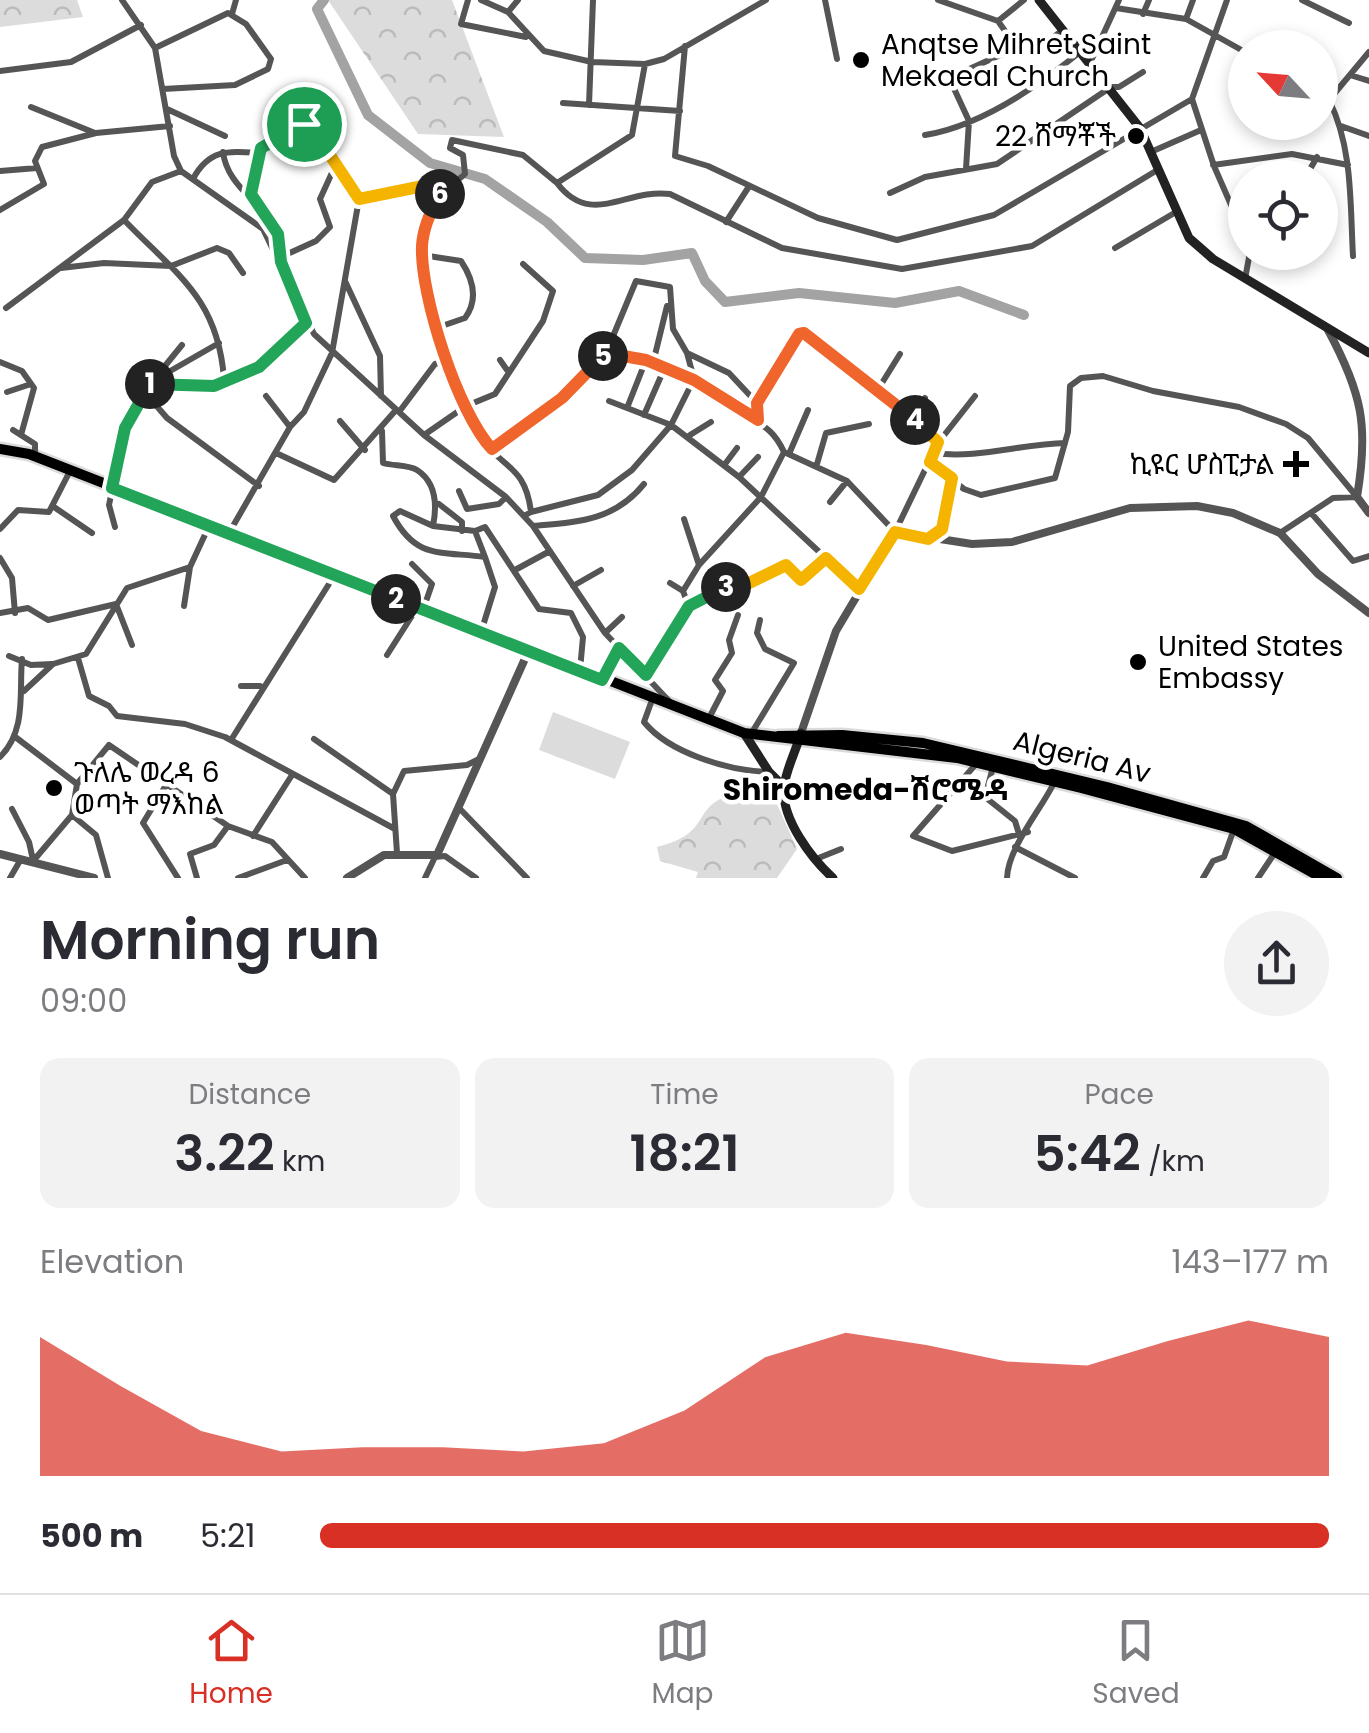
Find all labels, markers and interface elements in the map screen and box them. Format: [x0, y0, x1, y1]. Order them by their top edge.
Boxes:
place label: Anqtse Mihret Saint Mekaeal Church [881, 25, 1151, 96]
north arrow [1228, 30, 1338, 140]
map controls [1228, 30, 1338, 270]
marker: Anqtse Mihret Saint Mekaeal Church [850, 49, 872, 71]
pin [262, 82, 347, 167]
icon: arrive [277, 97, 332, 152]
place label: 22 ሸማቾች [995, 117, 1116, 156]
marker: 22 ሸማቾች [1125, 125, 1147, 147]
button: locate [1228, 160, 1338, 270]
pin: 6 [415, 169, 465, 219]
text: 6 [431, 174, 449, 213]
pin: 5 [578, 331, 628, 381]
text: 5 [594, 336, 612, 375]
pin: 1 [125, 359, 175, 409]
text: 1 [145, 364, 155, 403]
pin: 4 [890, 395, 940, 445]
text: 4 [906, 400, 924, 439]
place label: ኪዩር ሆስፒታል [1130, 445, 1274, 484]
marker: ኪዩር ሆስፒታል [1283, 451, 1309, 477]
pin: 3 [701, 562, 751, 612]
text: 3 [718, 567, 734, 606]
pin: 2 [371, 574, 421, 624]
text: 2 [388, 579, 404, 618]
place label: United States Embassy [1158, 627, 1343, 698]
marker: United States Embassy [1127, 651, 1149, 673]
street label: Algeria Av [1009, 721, 1155, 793]
place label: ጉለሌ ወረዳ 6 ወጣት ማእከል [74, 753, 224, 824]
district label: Shiromeda-ሽሮሜዳ [723, 768, 1009, 811]
marker: ጉለሌ ወረዳ 6 ወጣት ማእከል [43, 777, 65, 799]
text: Morning run [40, 901, 380, 978]
button: share [1224, 911, 1329, 1016]
text: 09:00 [40, 978, 127, 1023]
text: Distance [188, 1075, 311, 1114]
text: Time [650, 1075, 719, 1114]
text: Pace [1084, 1075, 1154, 1114]
text: 3.22 [174, 1118, 275, 1189]
text: 18:21 [629, 1118, 740, 1189]
text: 5:42 [1034, 1118, 1141, 1189]
text: km [275, 1142, 325, 1181]
text: /km [1141, 1142, 1205, 1181]
text: Elevation [40, 1239, 184, 1284]
text: 143–177 m [1171, 1239, 1329, 1284]
text: 500 m [40, 1513, 143, 1558]
text: 5:21 [200, 1513, 256, 1558]
tab: Home [189, 1613, 273, 1715]
tab: Map [652, 1613, 714, 1715]
tab: Saved [1092, 1613, 1180, 1715]

